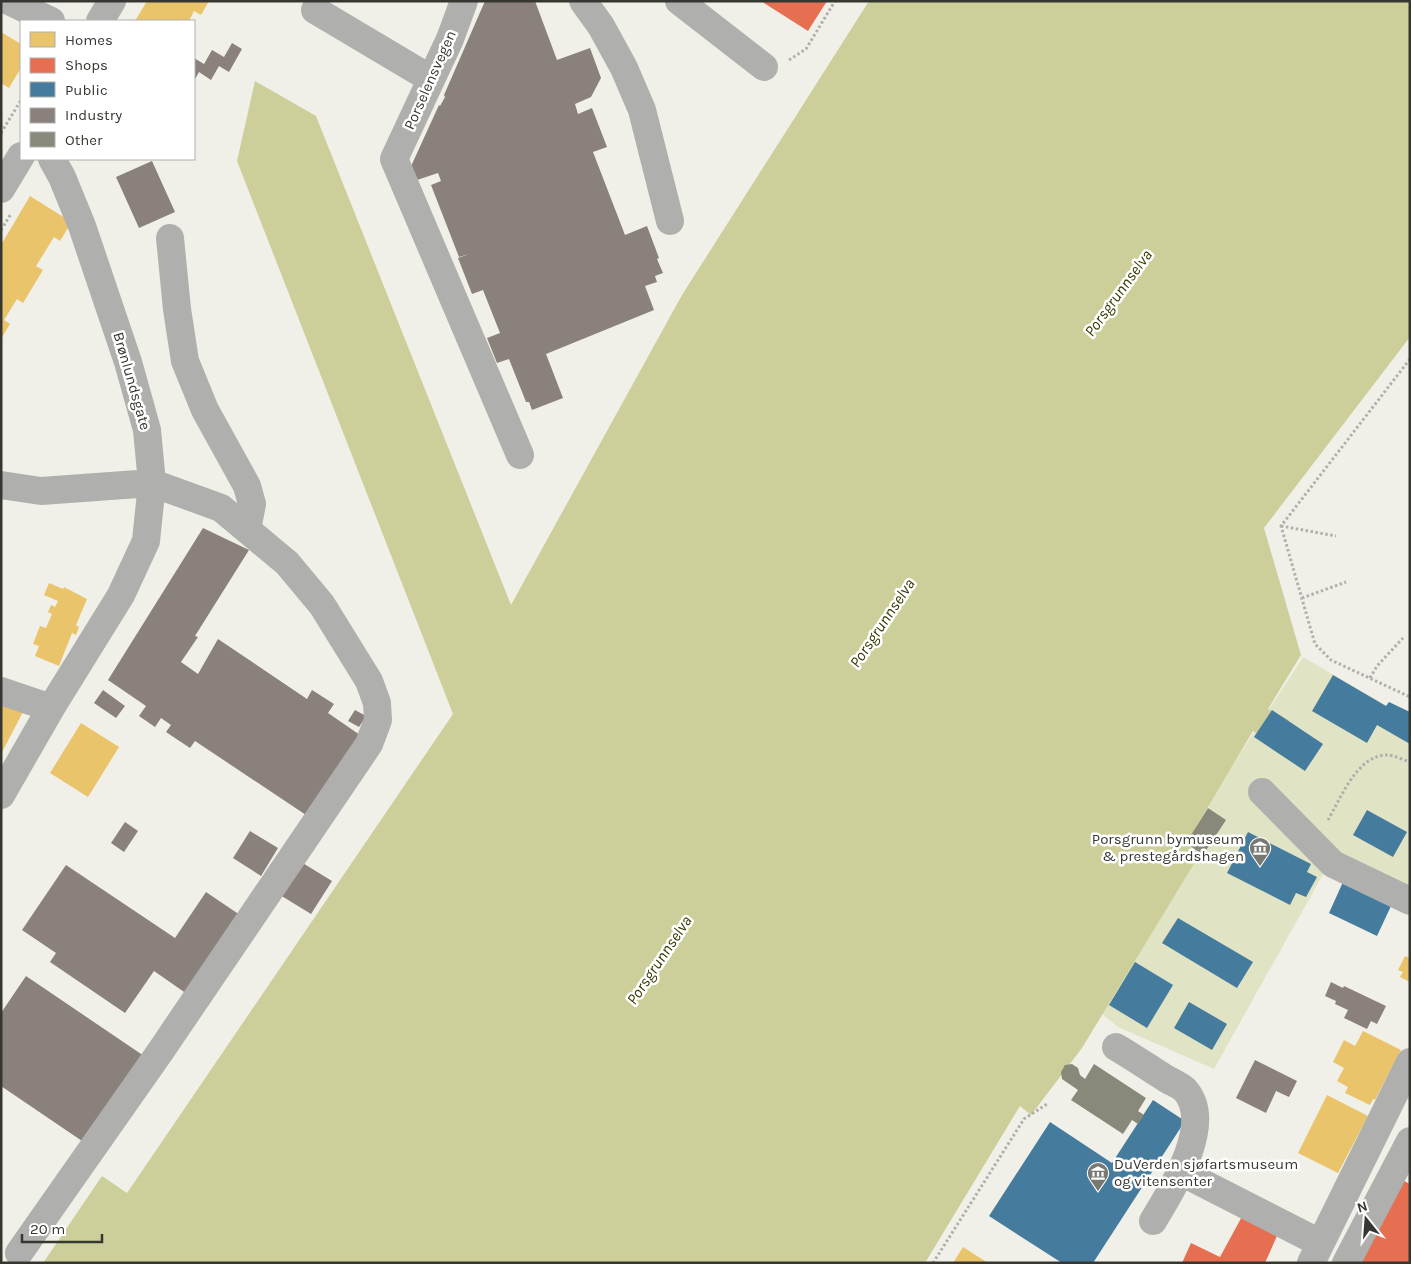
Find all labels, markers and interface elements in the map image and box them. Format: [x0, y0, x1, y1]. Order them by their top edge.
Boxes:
legend [20, 20, 195, 160]
street label: Porselensvegen [400, 28, 460, 132]
text: Homes [65, 31, 113, 49]
text: Shops [65, 56, 108, 74]
text: Public [65, 81, 108, 99]
text: Industry [65, 106, 122, 124]
text: Other [65, 131, 103, 149]
water label: Porsgrunnselva [1080, 246, 1156, 340]
street label: Brønlundsgate [109, 330, 155, 432]
water label: Porsgrunnselva [845, 575, 919, 671]
place label: Porsgrunn bymuseum & prestegårdshagen [1092, 830, 1244, 865]
museum icon: Porsgrunn bymuseum & prestegårdshagen [1248, 836, 1272, 867]
water label: Porsgrunnselva [622, 912, 696, 1008]
place label: DuVerden sjøfartsmuseum og vitensenter [1114, 1155, 1298, 1190]
museum icon: DuVerden sjøfartsmuseum og vitensenter [1086, 1161, 1110, 1192]
north arrow [1341, 1194, 1391, 1244]
text: N [1355, 1197, 1370, 1217]
scale bar [22, 1212, 102, 1244]
text: 20 m [30, 1220, 65, 1238]

